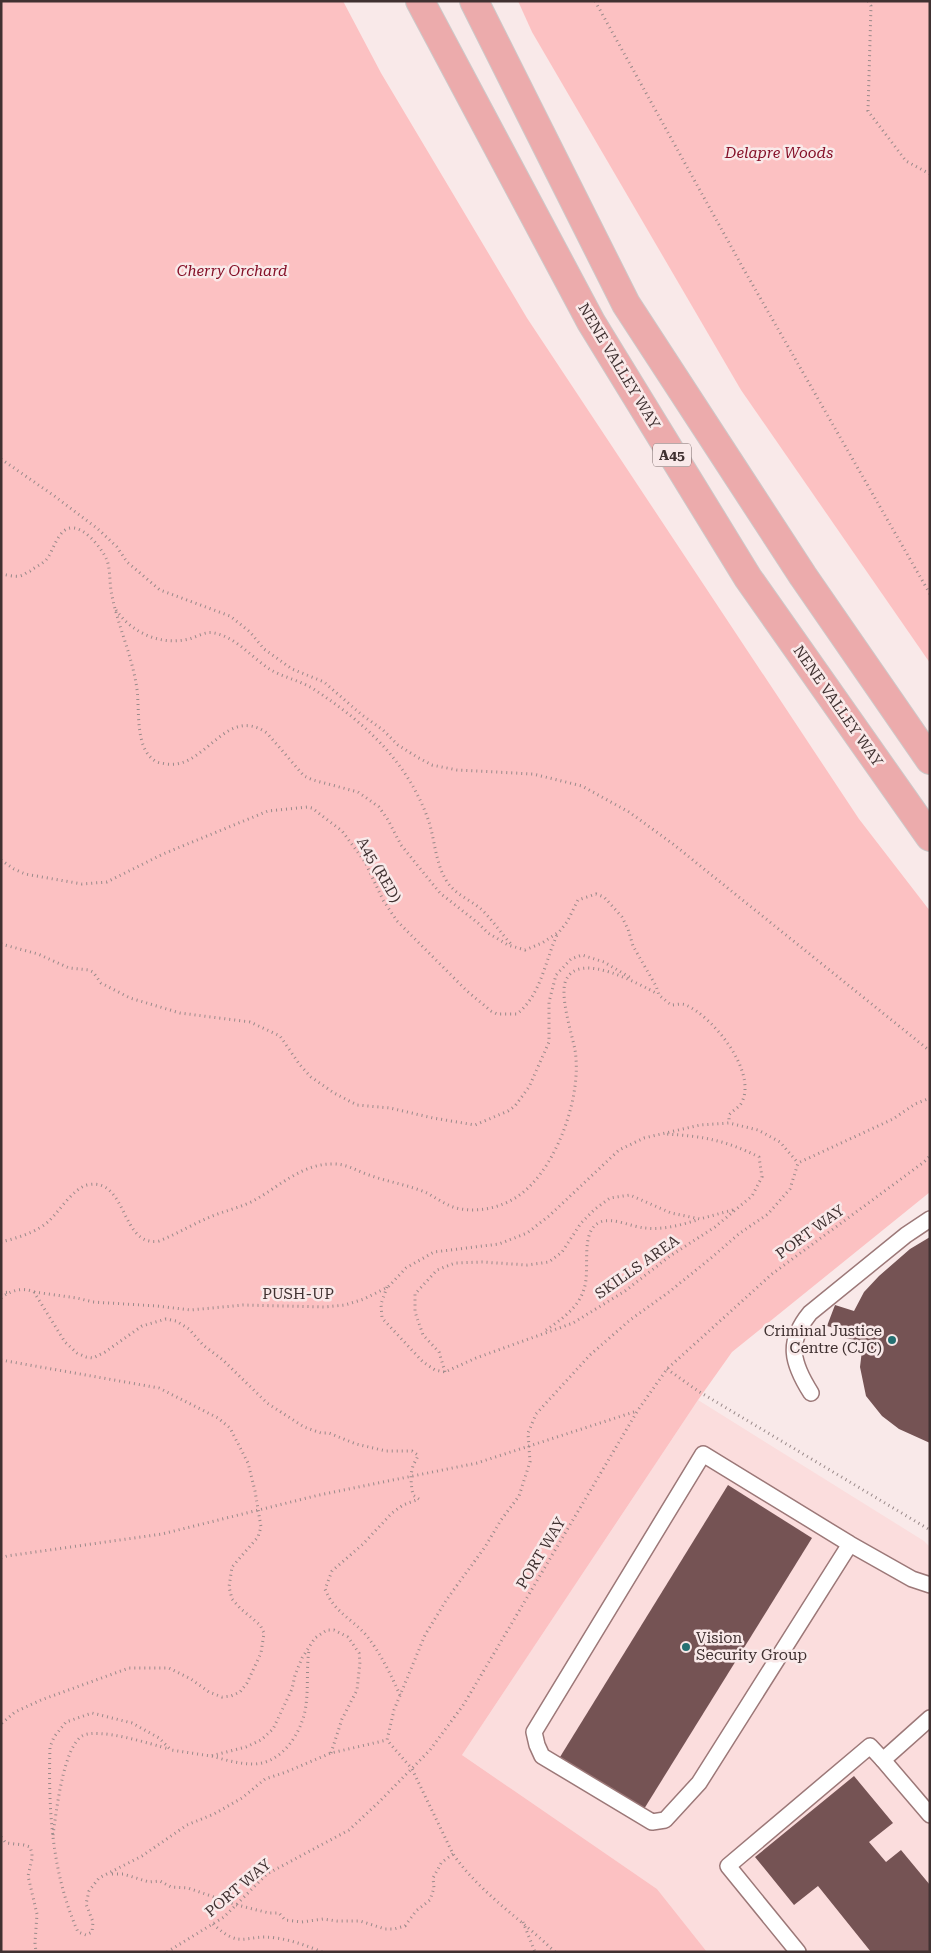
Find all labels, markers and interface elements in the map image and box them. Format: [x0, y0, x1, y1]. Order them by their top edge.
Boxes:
park label: Delapre Woods [724, 144, 833, 162]
park label: Cherry Orchard [177, 262, 287, 280]
street label: NENE VALLEY WAY [574, 300, 664, 433]
road number: A45 [653, 444, 691, 466]
street label: NENE VALLEY WAY [789, 642, 887, 771]
street label: A45 (RED) [353, 834, 405, 906]
street label: PORT WAY [772, 1201, 848, 1263]
street label: SKILLS AREA [591, 1231, 683, 1303]
street label: PUSH-UP [262, 1285, 334, 1303]
place label: Criminal Justice Centre (CJC) [764, 1322, 882, 1357]
marker: Criminal Justice Centre (CJC) [886, 1334, 898, 1346]
street label: PORT WAY [513, 1513, 570, 1592]
place label: Vision Security Group [696, 1629, 807, 1664]
marker: Vision Security Group [680, 1641, 692, 1653]
street label: PORT WAY [201, 1855, 275, 1921]

